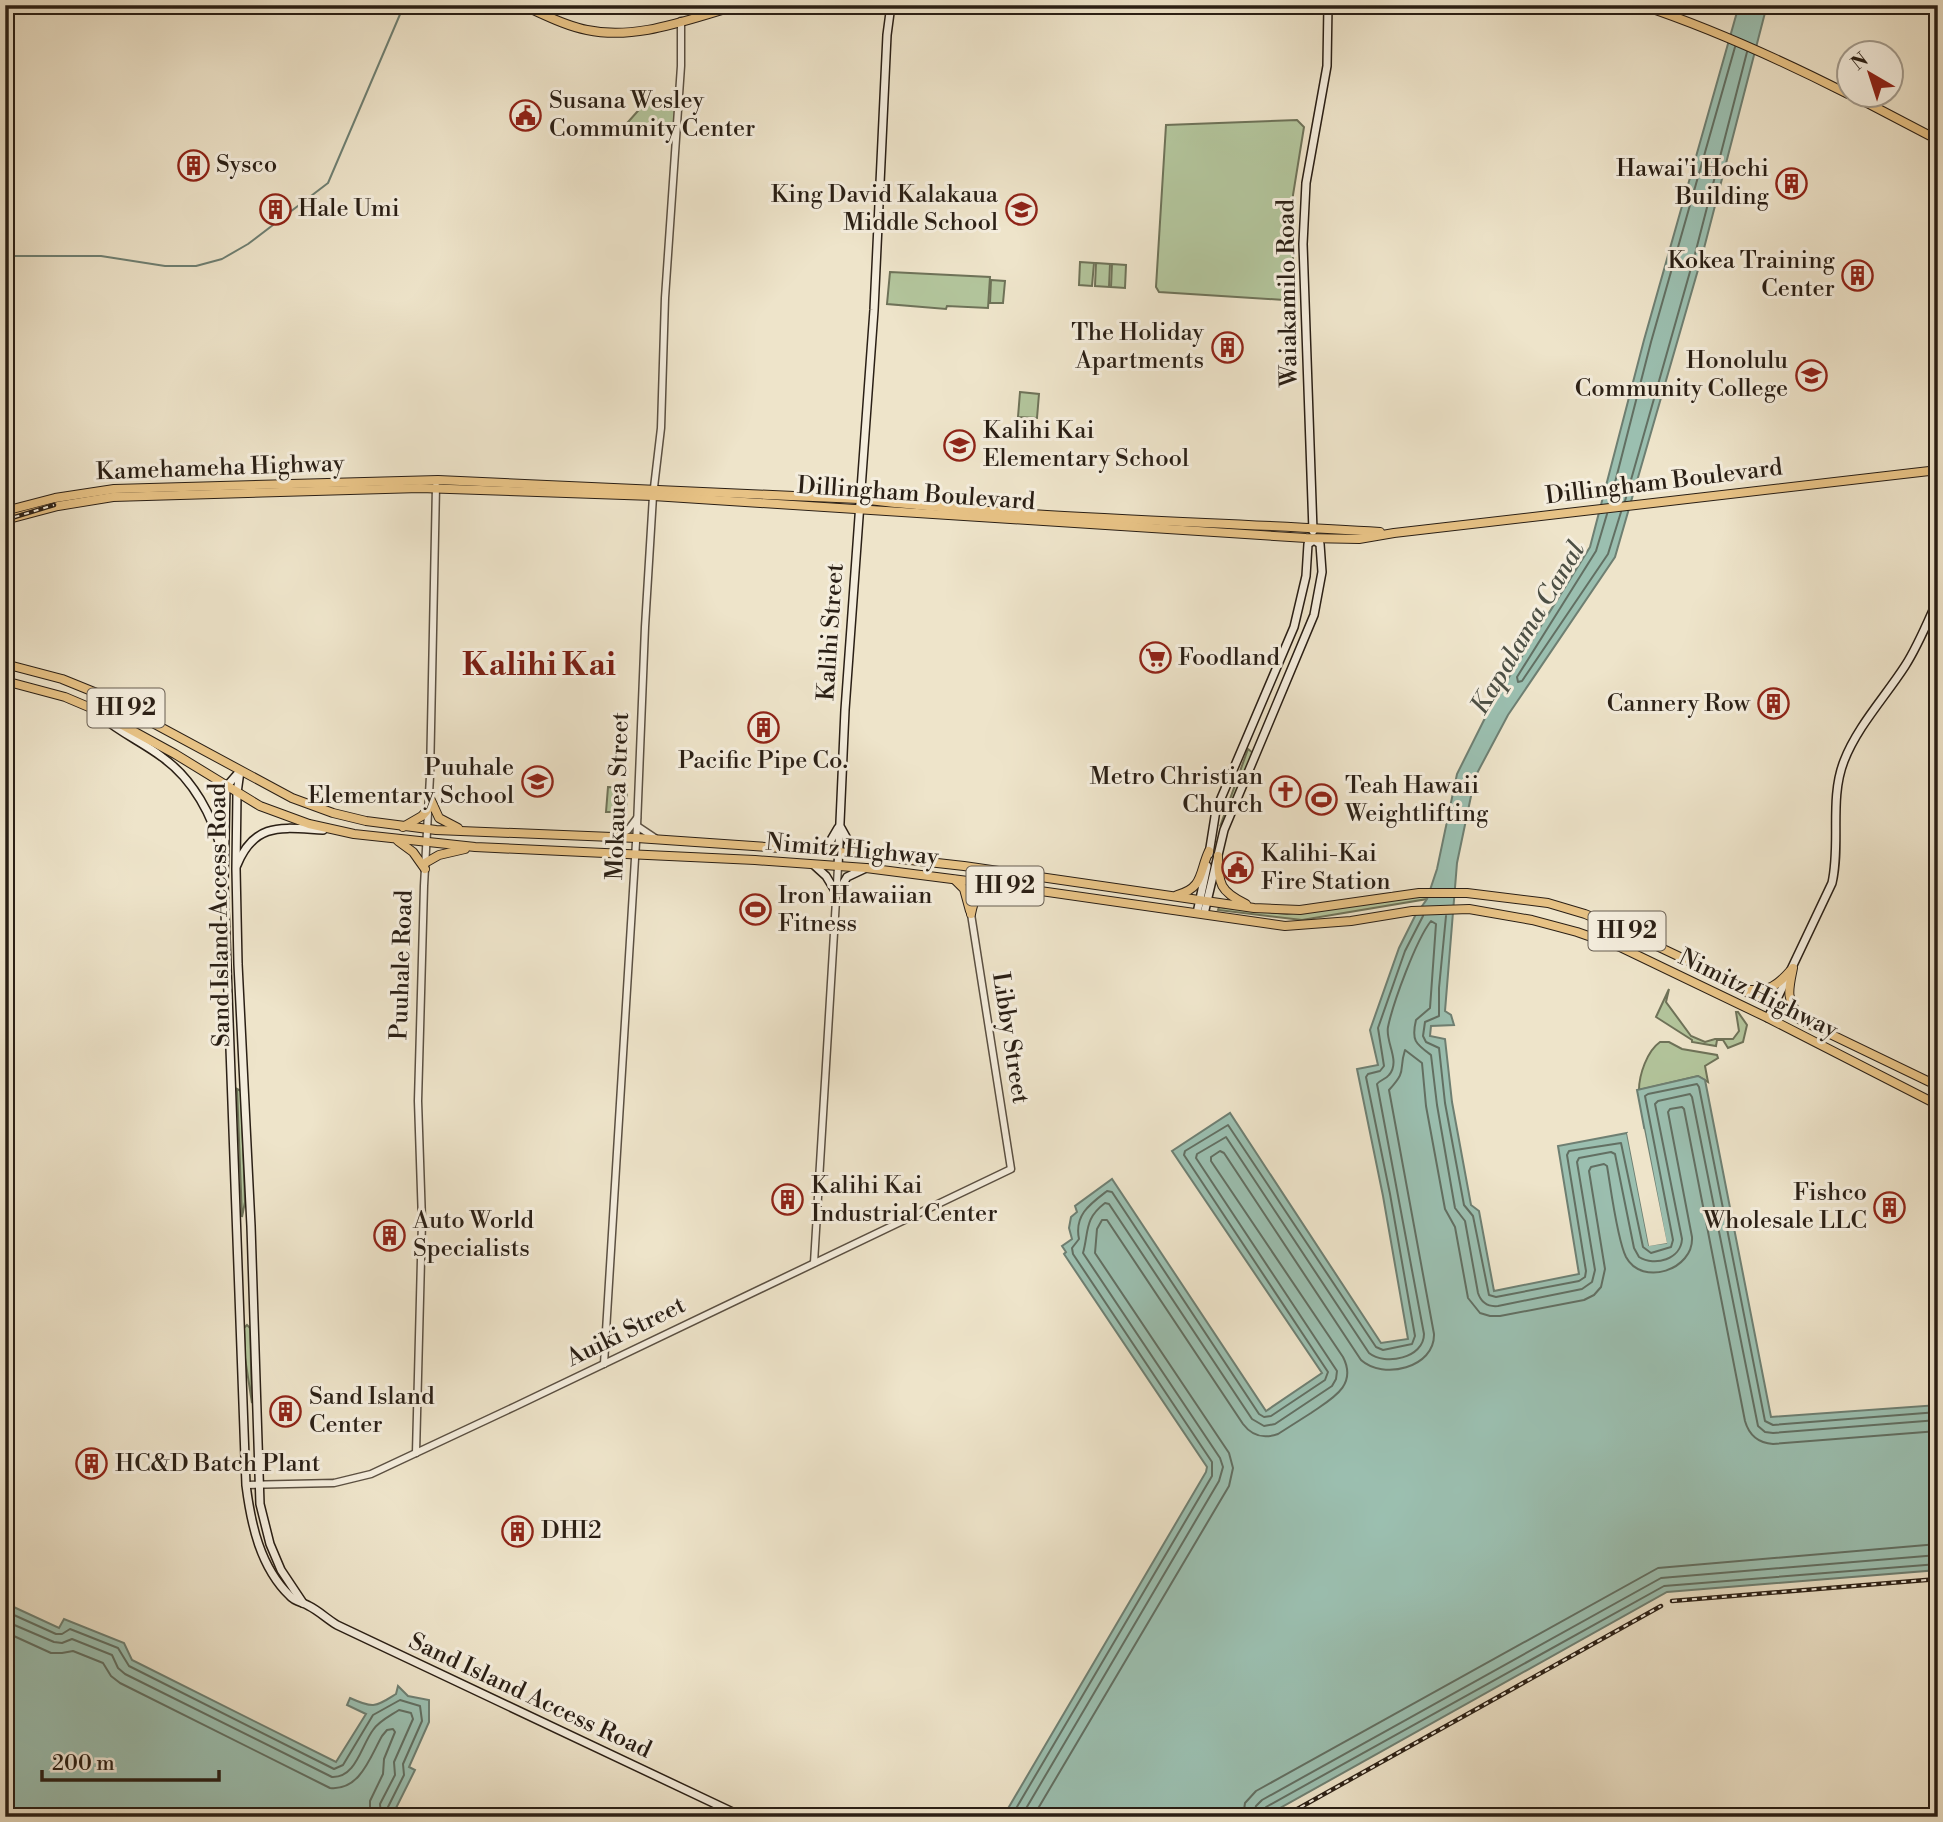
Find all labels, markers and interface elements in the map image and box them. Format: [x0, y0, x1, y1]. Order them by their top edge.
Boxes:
north arrow [1834, 38, 1904, 108]
text: N [1847, 48, 1873, 76]
place label: Susana Wesley Community Center [549, 86, 755, 144]
public building icon: Susana Wesley Community Center [509, 98, 543, 132]
building icon: Sysco [176, 148, 210, 182]
place label: Sysco [216, 150, 277, 180]
place label: Hawai'i Hochi Building [1616, 154, 1770, 212]
building icon: Hawai'i Hochi Building [1775, 166, 1809, 200]
place label: King David Kalakaua Middle School [771, 180, 999, 238]
building icon: Hale Umi [258, 192, 292, 226]
school or university icon: King David Kalakaua Middle School [1004, 192, 1038, 226]
place label: Hale Umi [298, 194, 400, 224]
street label: Waiakamilo Road [1271, 198, 1305, 388]
place label: Kokea Training Center [1668, 246, 1836, 304]
building icon: Kokea Training Center [1841, 258, 1875, 292]
place label: The Holiday Apartments [1071, 318, 1204, 376]
building icon: The Holiday Apartments [1210, 330, 1244, 364]
place label: Honolulu Community College [1575, 346, 1788, 404]
school or university icon: Honolulu Community College [1794, 358, 1828, 392]
place label: Kalihi Kai Elementary School [983, 416, 1189, 474]
school or university icon: Kalihi Kai Elementary School [943, 428, 977, 462]
street label: Kamehameha Highway [95, 449, 345, 487]
street label: Dillingham Boulevard [1544, 453, 1785, 511]
street label: Dillingham Boulevard [796, 471, 1037, 517]
water label: Kapalama Canal [1464, 535, 1593, 720]
street label: Kalihi Street [811, 562, 851, 702]
supermarket icon: Foodland [1138, 641, 1172, 675]
place label: Foodland [1178, 643, 1280, 673]
district label: Kalihi Kai [462, 645, 616, 685]
building icon: Cannery Row [1756, 687, 1790, 721]
road number: HI 92 [88, 688, 164, 728]
place label: Cannery Row [1607, 689, 1752, 719]
building icon: Pacific Pipe Co. [746, 710, 780, 744]
street label: Mokauea Street [600, 711, 636, 881]
place label: Pacific Pipe Co. [678, 746, 848, 776]
place label: Puuhale Elementary School [308, 753, 514, 811]
place label: Metro Christian Church [1090, 762, 1263, 820]
school or university icon: Puuhale Elementary School [520, 765, 554, 799]
place label: Teah Hawaii Weightlifting [1344, 771, 1489, 829]
church icon: Metro Christian Church [1269, 774, 1303, 808]
street label: Sand Island Access Road [203, 782, 237, 1047]
sports icon: Teah Hawaii Weightlifting [1305, 783, 1339, 817]
street label: Nimitz Highway [764, 827, 940, 873]
place label: Kalihi-Kai Fire Station [1261, 839, 1391, 897]
public building icon: Kalihi-Kai Fire Station [1221, 851, 1255, 885]
road number: HI 92 [967, 866, 1044, 906]
place label: Iron Hawaiian Fitness [778, 881, 932, 939]
street label: Puuhale Road [384, 889, 420, 1041]
sports icon: Iron Hawaiian Fitness [738, 893, 772, 927]
road number: HI 92 [1588, 912, 1666, 950]
street label: Nimitz Highway [1673, 942, 1843, 1046]
street label: Libby Street [985, 970, 1035, 1106]
place label: Kalihi Kai Industrial Center [811, 1171, 998, 1229]
place label: Fishco Wholesale LLC [1702, 1178, 1867, 1236]
building icon: Kalihi Kai Industrial Center [771, 1183, 805, 1217]
building icon: Fishco Wholesale LLC [1873, 1190, 1907, 1224]
place label: Auto World Specialists [412, 1206, 534, 1264]
building icon: Auto World Specialists [373, 1218, 407, 1252]
street label: Auiki Street [561, 1290, 691, 1374]
place label: Sand Island Center [309, 1382, 435, 1440]
building icon: Sand Island Center [269, 1394, 303, 1428]
building icon: HC&D Batch Plant [75, 1447, 109, 1481]
place label: HC&D Batch Plant [115, 1449, 321, 1479]
building icon: DHI2 [501, 1514, 535, 1548]
place label: DHI2 [541, 1516, 602, 1546]
street label: Sand Island Access Road [404, 1627, 656, 1766]
scale bar [42, 1738, 219, 1782]
text: 200 m [52, 1751, 115, 1777]

